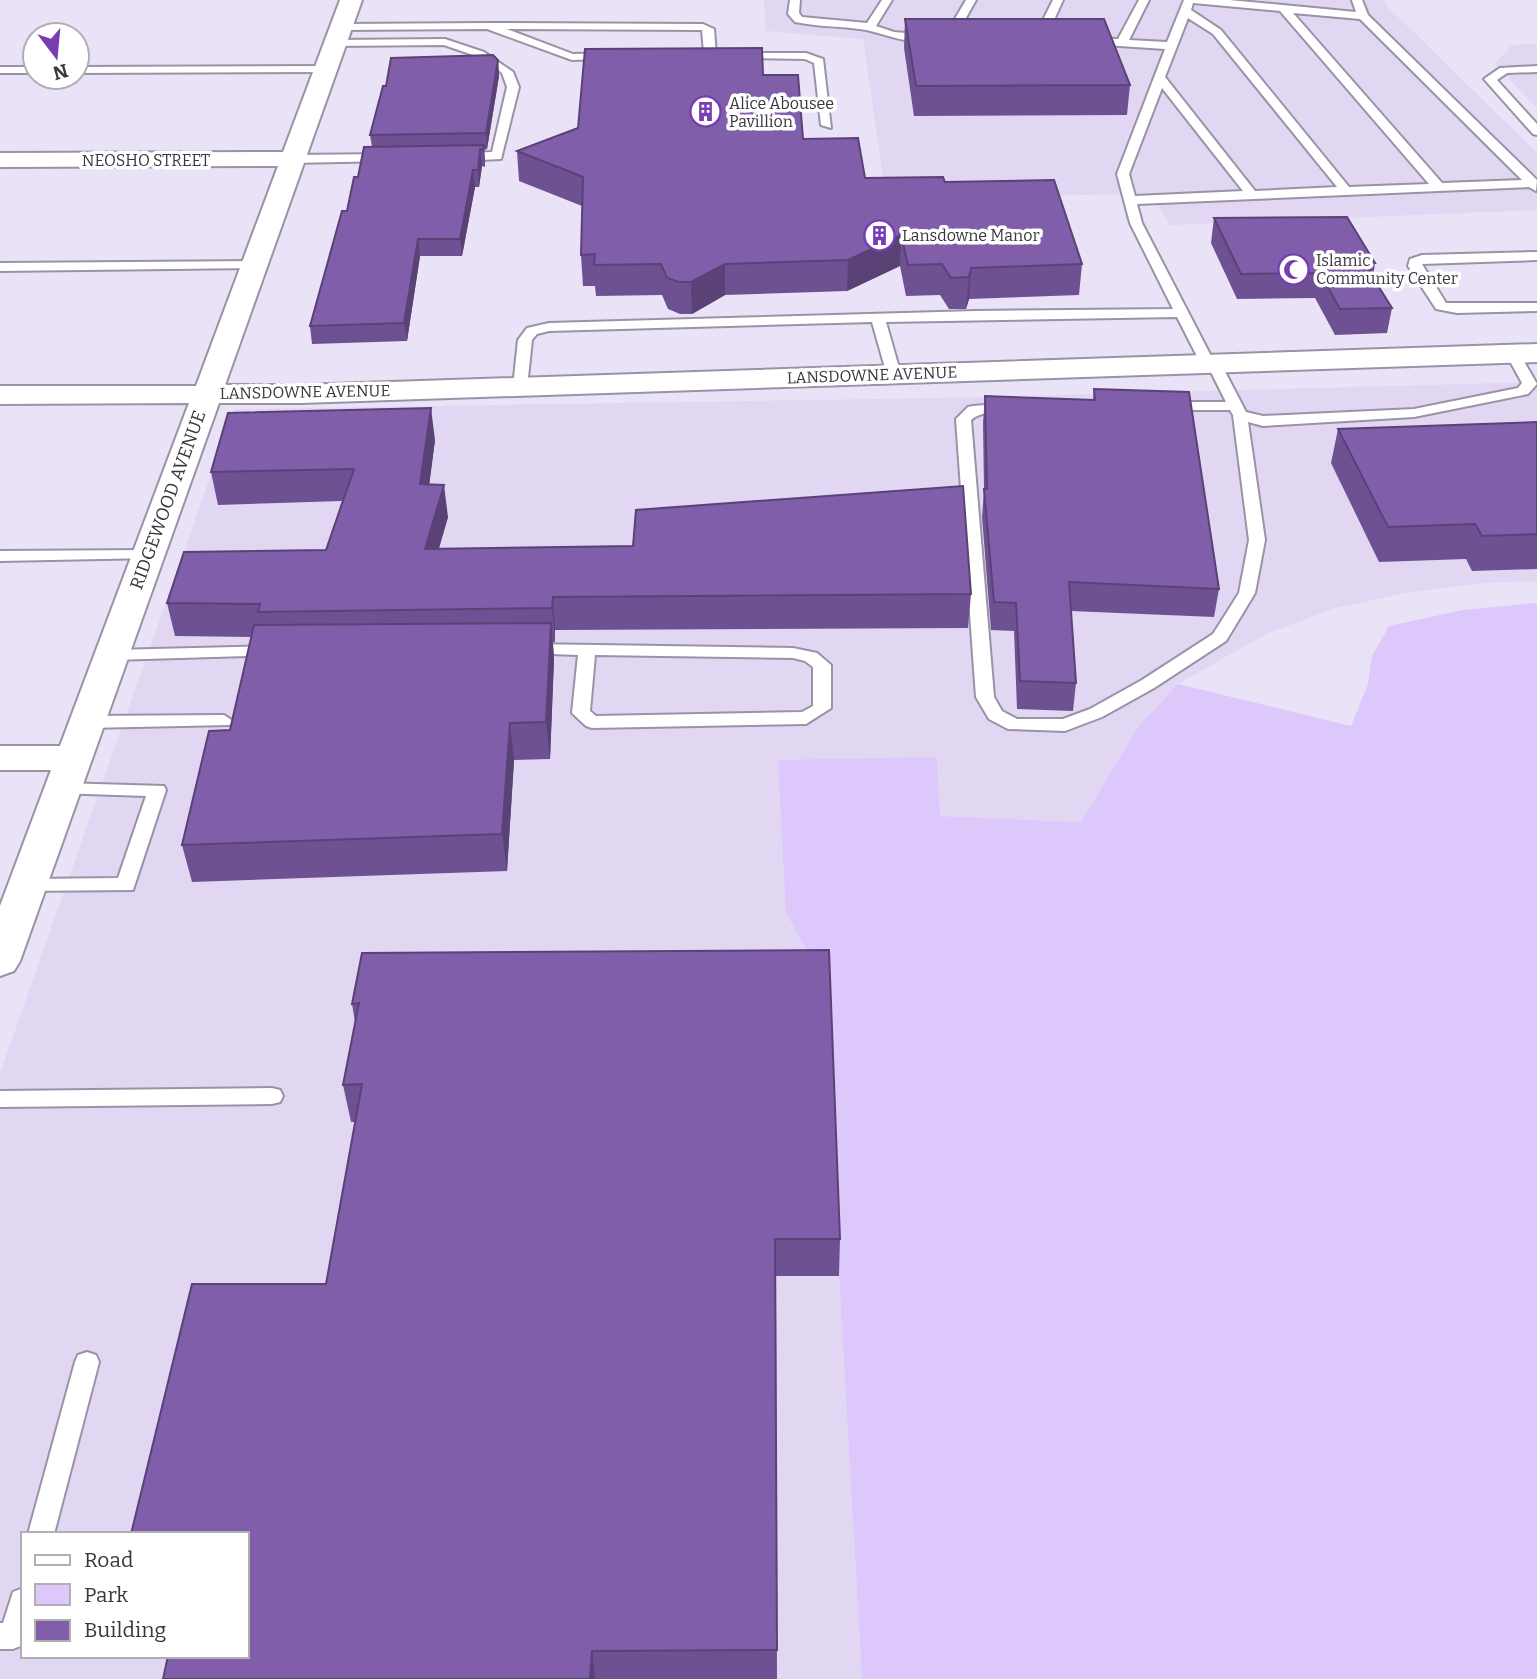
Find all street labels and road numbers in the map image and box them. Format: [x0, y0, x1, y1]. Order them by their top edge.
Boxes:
street label: NEOSHO STREET [82, 151, 210, 170]
street label: LANSDOWNE AVENUE [786, 363, 958, 387]
street label: LANSDOWNE AVENUE [220, 381, 390, 403]
street label: RIDGEWOOD AVENUE [125, 407, 211, 593]

